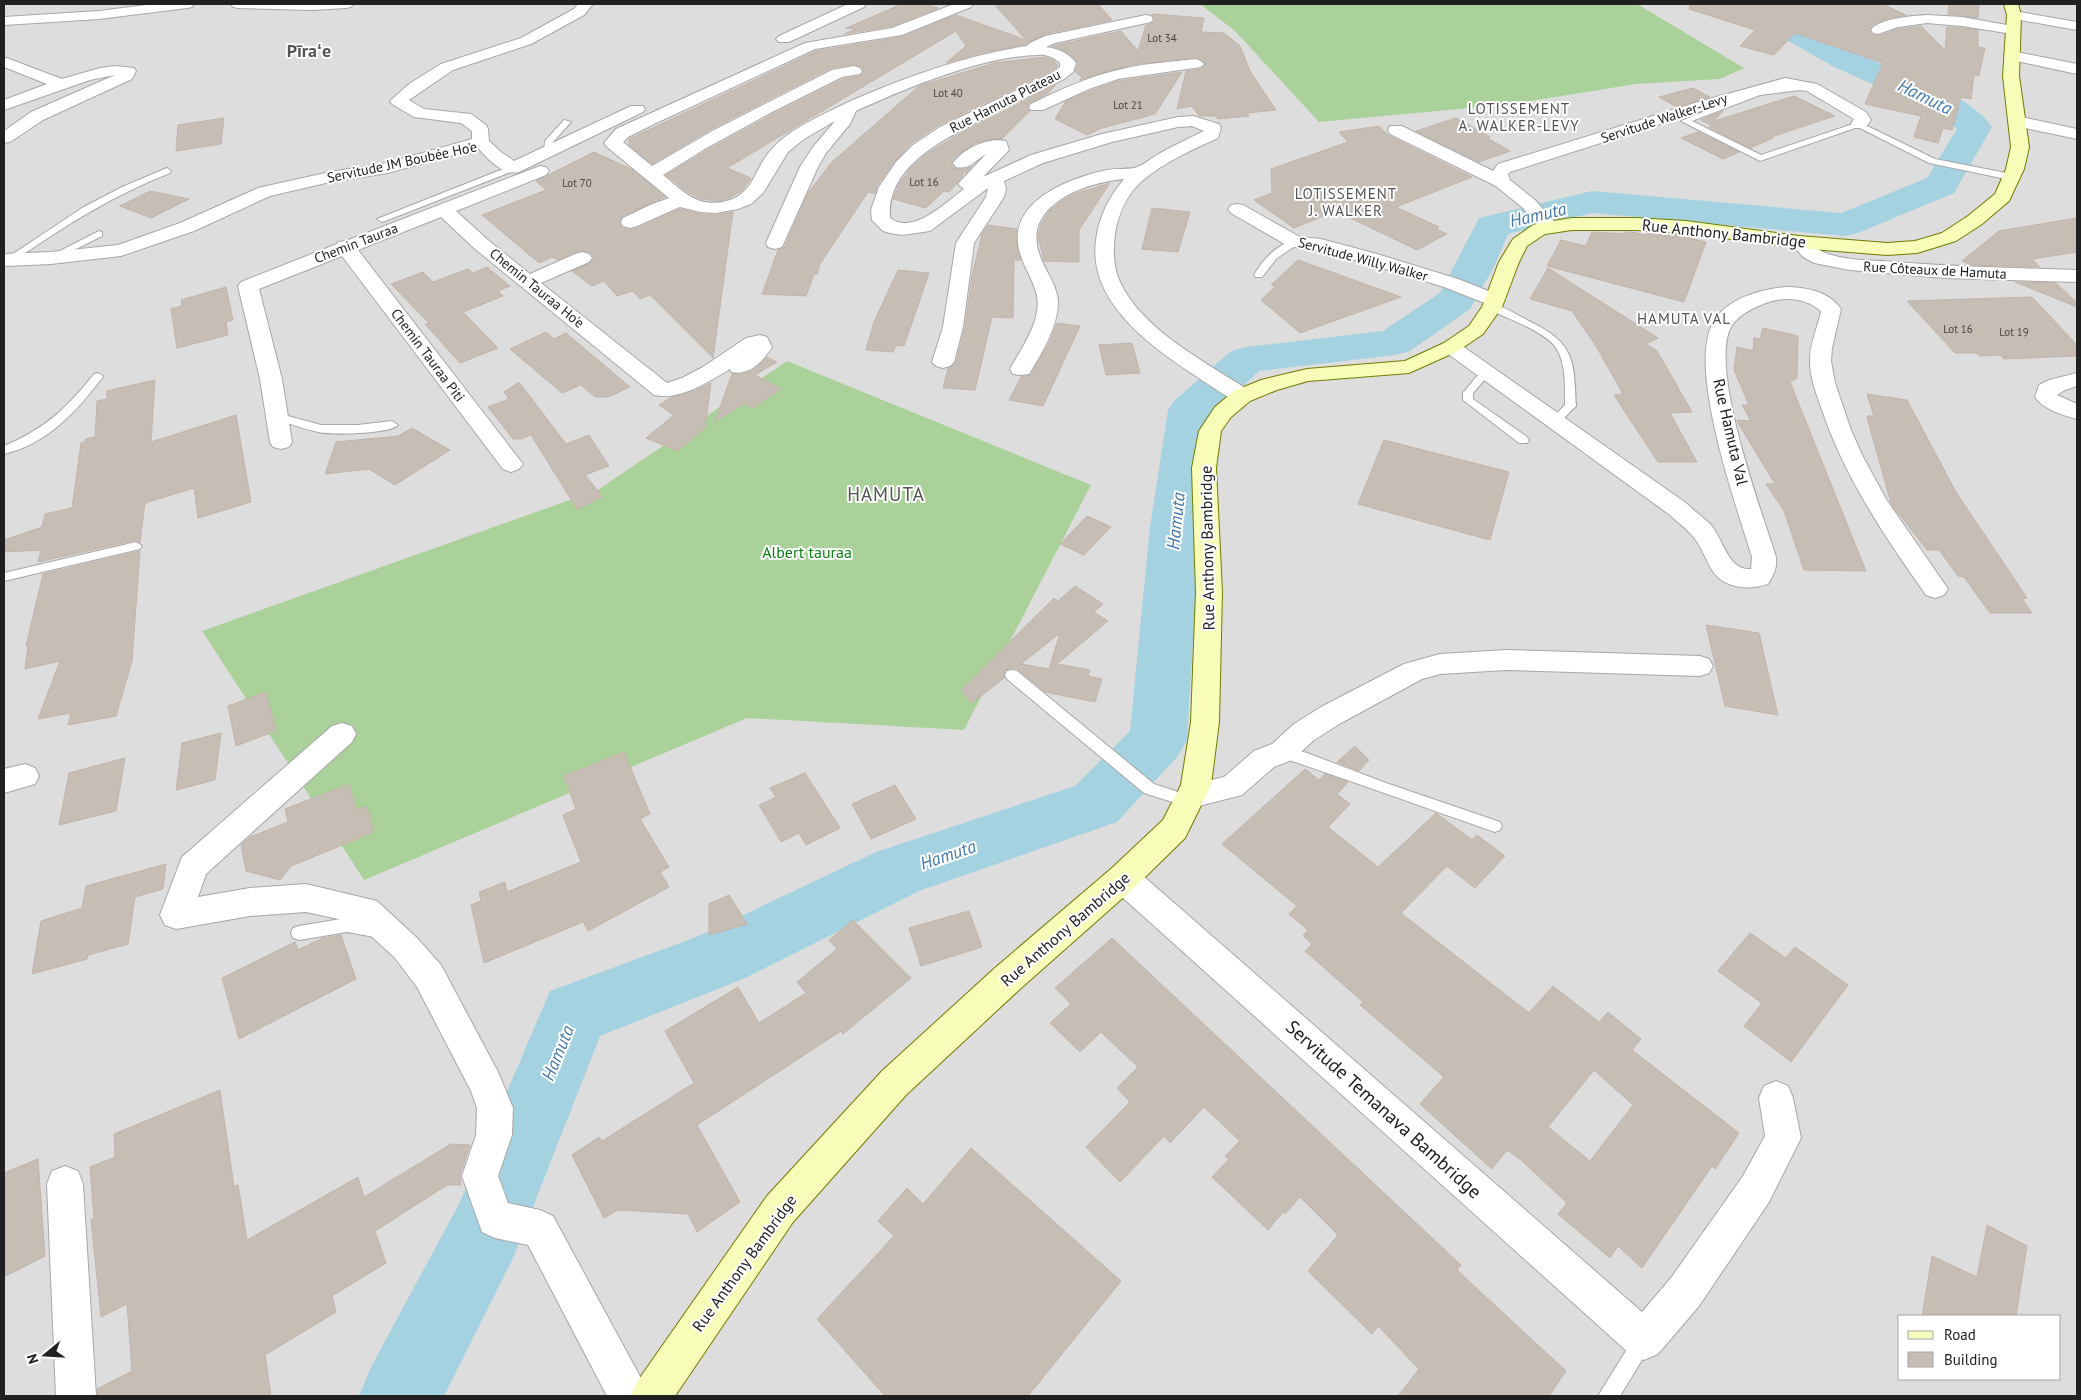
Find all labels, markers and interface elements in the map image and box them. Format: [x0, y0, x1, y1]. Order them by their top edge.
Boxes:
house number: Lot 34 [1147, 31, 1177, 45]
district label: Pīraʻe [287, 39, 331, 62]
street label: Rue Hamuta Plateau [946, 65, 1064, 137]
water label: Hamuta [1894, 74, 1956, 120]
house number: Lot 40 [933, 86, 963, 100]
street label: Servitude Walker-Levy [1598, 89, 1730, 147]
house number: Lot 21 [1113, 98, 1143, 112]
district label: LOTISSEMENT A. WALKER-LEVY [1458, 99, 1580, 135]
street label: Servitude JM Boubée Ho'e [325, 137, 479, 187]
house number: Lot 16 [909, 175, 939, 189]
house number: Lot 70 [562, 176, 592, 190]
district label: LOTISSEMENT J. WALKER [1295, 184, 1397, 220]
water label: Hamuta [1507, 197, 1569, 232]
street label: Rue Anthony Bambridge [1641, 214, 1807, 252]
street label: Chemin Tauraa [312, 219, 400, 267]
street label: Servitude Willy Walker [1296, 233, 1430, 285]
street label: Chemin Tauraa Ho'e [486, 244, 588, 332]
street label: Rue Côteaux de Hamuta [1863, 257, 2007, 283]
street label: Chemin Tauraa Piti [387, 305, 469, 405]
district label: HAMUTA VAL [1637, 309, 1731, 328]
house number: Lot 16 [1943, 322, 1973, 336]
house number: Lot 19 [1999, 325, 2029, 339]
street label: Rue Hamuta Val [1709, 377, 1753, 488]
street label: Rue Anthony Bambridge [1196, 466, 1218, 630]
district label: HAMUTA [847, 482, 925, 506]
water label: Hamuta [1161, 491, 1190, 551]
park label: Albert tauraa [762, 542, 852, 562]
water label: Hamuta [917, 834, 979, 875]
street label: Rue Anthony Bambridge [996, 867, 1134, 991]
street label: Servitude Temanava Bambridge [1281, 1015, 1487, 1203]
water label: Hamuta [536, 1022, 579, 1084]
street label: Rue Anthony Bambridge [688, 1191, 800, 1335]
legend [1898, 1315, 2061, 1380]
text: Road [1944, 1325, 1976, 1344]
north arrow [20, 1330, 70, 1380]
text: Building [1944, 1350, 1998, 1369]
text: N [23, 1352, 43, 1366]

